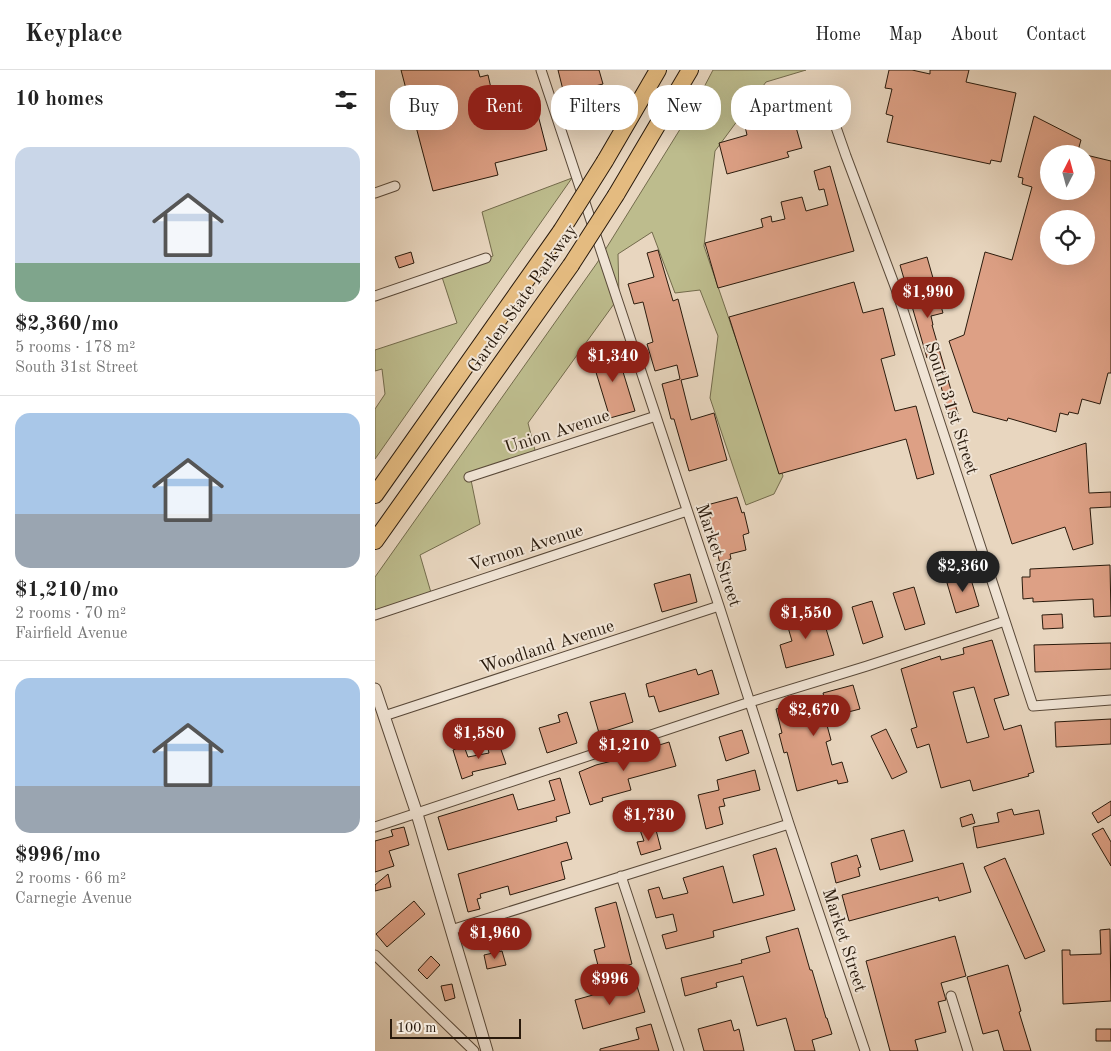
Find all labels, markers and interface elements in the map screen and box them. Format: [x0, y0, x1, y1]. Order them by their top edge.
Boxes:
text: Keyplace [25, 23, 123, 47]
text: Home [815, 26, 861, 44]
text: Map [889, 26, 922, 44]
text: About [950, 26, 998, 44]
text: Contact [1026, 26, 1086, 44]
chip: Buy [390, 85, 458, 130]
chip: Rent [468, 85, 541, 130]
chip: Filters [551, 85, 638, 130]
chip: New [648, 85, 721, 130]
chip: Apartment [731, 85, 851, 130]
icon: filters [332, 86, 360, 114]
text: 10 homes [15, 89, 103, 110]
north arrow [1040, 145, 1095, 200]
map controls [1040, 145, 1095, 265]
icon: home [143, 180, 233, 270]
button: locate [1040, 210, 1095, 265]
street label: Garden State Parkway [465, 221, 581, 376]
pin: $1,990 [887, 276, 969, 319]
text: $1,990 [903, 285, 953, 301]
text: $2,360/mo [15, 314, 119, 335]
text: 5 rooms · 178 m² [15, 340, 135, 356]
pin: $1,340 [572, 340, 654, 383]
street label: South 31st Street [921, 340, 981, 477]
text: $1,340 [588, 349, 638, 365]
text: South 31st Street [15, 360, 138, 376]
street label: Union Avenue [502, 406, 612, 457]
icon: home [143, 445, 233, 535]
street label: Market Street [692, 501, 744, 609]
street label: Vernon Avenue [467, 521, 585, 575]
pin: $2,360 [922, 550, 1004, 593]
text: $2,360 [938, 559, 988, 575]
text: $1,210/mo [15, 580, 119, 601]
pin: $1,550 [765, 598, 847, 640]
text: 2 rooms · 70 m² [15, 606, 126, 622]
text: $1,550 [781, 606, 831, 622]
street label: Woodland Avenue [478, 617, 617, 677]
text: Fairfield Avenue [15, 626, 127, 642]
pin: $2,670 [773, 694, 855, 737]
text: $2,670 [789, 703, 839, 719]
icon: home [143, 710, 233, 800]
pin: $1,580 [438, 718, 520, 760]
text: $1,580 [454, 726, 504, 742]
pin: $1,210 [583, 730, 665, 772]
text: $1,210 [599, 738, 649, 754]
pin: $1,730 [608, 800, 690, 842]
text: $1,730 [624, 808, 674, 824]
text: $996/mo [15, 845, 101, 866]
text: 2 rooms · 66 m² [15, 871, 126, 887]
street label: Market Street [819, 886, 869, 994]
text: Carnegie Avenue [15, 891, 132, 907]
pin: $1,960 [454, 918, 536, 960]
text: $1,960 [470, 926, 520, 942]
pin: $996 [580, 964, 640, 1006]
text: $996 [591, 972, 629, 988]
scale bar [390, 1016, 521, 1039]
text: 100 m [397, 1021, 436, 1035]

